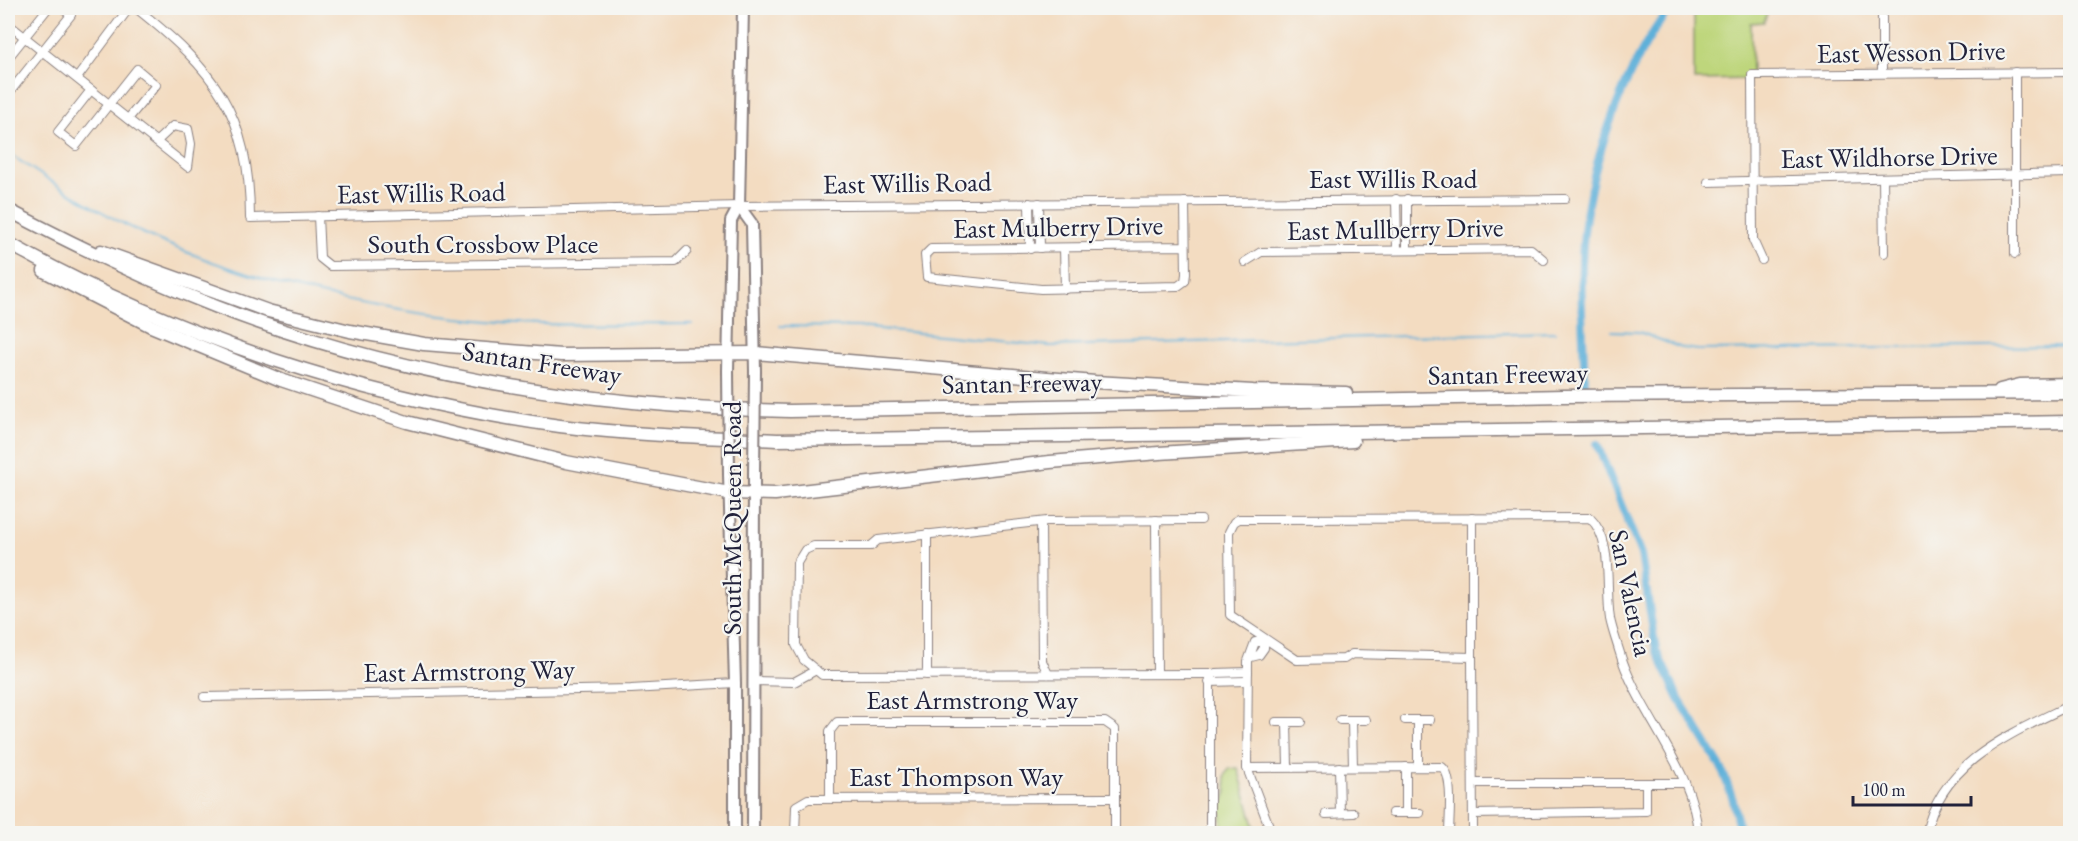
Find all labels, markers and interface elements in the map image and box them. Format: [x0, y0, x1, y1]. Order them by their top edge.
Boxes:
street label: East Wesson Drive [1816, 32, 2006, 71]
street label: East Wildhorse Drive [1780, 137, 1998, 176]
street label: East Willis Road [1309, 161, 1478, 196]
street label: East Willis Road [822, 164, 992, 201]
street label: East Willis Road [336, 174, 506, 211]
street label: East Mulberry Drive [953, 207, 1163, 246]
street label: East Mullberry Drive [1286, 209, 1504, 248]
street label: South Crossbow Place [368, 226, 598, 261]
street label: Santan Freeway [460, 333, 624, 392]
street label: Santan Freeway [1427, 355, 1589, 392]
street label: Santan Freeway [941, 364, 1103, 401]
street label: South McQueen Road [714, 400, 749, 635]
street label: San Valencia [1601, 526, 1662, 660]
street label: East Armstrong Way [363, 651, 575, 690]
street label: East Armstrong Way [866, 682, 1078, 717]
street label: East Thompson Way [849, 759, 1063, 794]
scale bar [1853, 769, 1972, 807]
text: 100 m [1862, 778, 1906, 801]

